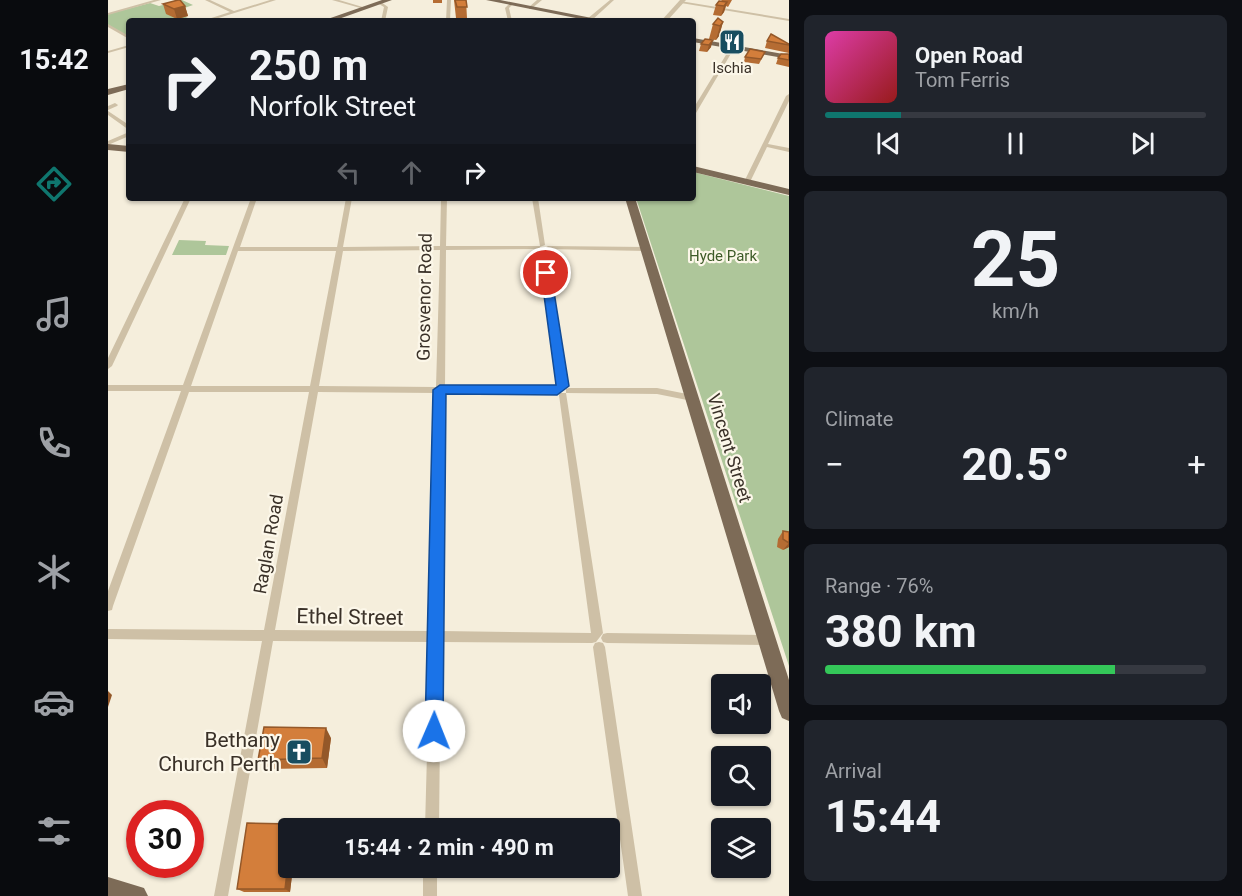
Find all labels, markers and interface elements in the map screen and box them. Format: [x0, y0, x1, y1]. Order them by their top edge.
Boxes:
restaurant icon: Ischia [717, 27, 747, 57]
text: 250 m [249, 41, 368, 90]
icon: right [150, 42, 228, 120]
text: Open Road [915, 43, 1023, 68]
text: 15:42 [19, 44, 89, 76]
place label: Ischia [712, 59, 752, 77]
text: Tom Ferris [915, 68, 1010, 92]
text: Norfolk Street [249, 91, 416, 123]
icon: previous [872, 127, 905, 160]
icon: pause [999, 127, 1032, 160]
icon: next [1126, 127, 1159, 160]
icon: left [332, 156, 365, 189]
icon: ahead [395, 156, 428, 189]
icon: right [458, 156, 491, 189]
icon: directions [33, 163, 75, 205]
text: 25 [971, 214, 1060, 305]
street label: Grosvenor Road [412, 233, 436, 361]
pin [520, 247, 571, 298]
park label: Hyde Park [689, 247, 757, 265]
icon: arrive [529, 256, 562, 289]
icon: music [33, 293, 75, 335]
text: km/h [992, 299, 1039, 323]
street label: Vincent Street [704, 391, 757, 505]
text: Climate [825, 407, 893, 431]
icon: phone [33, 422, 75, 464]
text: 20.5° [962, 438, 1070, 491]
text: − [825, 445, 844, 484]
text: + [1187, 445, 1206, 484]
street label: Raglan Road [249, 493, 287, 595]
icon: climate [33, 551, 75, 593]
text: Range · 76% [825, 574, 933, 598]
street label: Ethel Street [296, 604, 404, 630]
text: 380 km [825, 605, 977, 658]
map controls [711, 674, 771, 878]
button: sound [711, 674, 771, 734]
icon: car [33, 681, 75, 723]
position arrow [402, 699, 466, 763]
place label: Bethany Church Perth [158, 728, 280, 776]
church icon: Bethany Church Perth [284, 737, 314, 767]
button: search [711, 746, 771, 806]
text: Arrival [825, 759, 882, 783]
text: 15:44 [825, 790, 941, 843]
speed limit sign: 30 [126, 800, 204, 878]
icon: filters [33, 810, 75, 852]
button: layers [711, 818, 771, 878]
text: 15:44 · 2 min · 490 m [344, 835, 554, 860]

